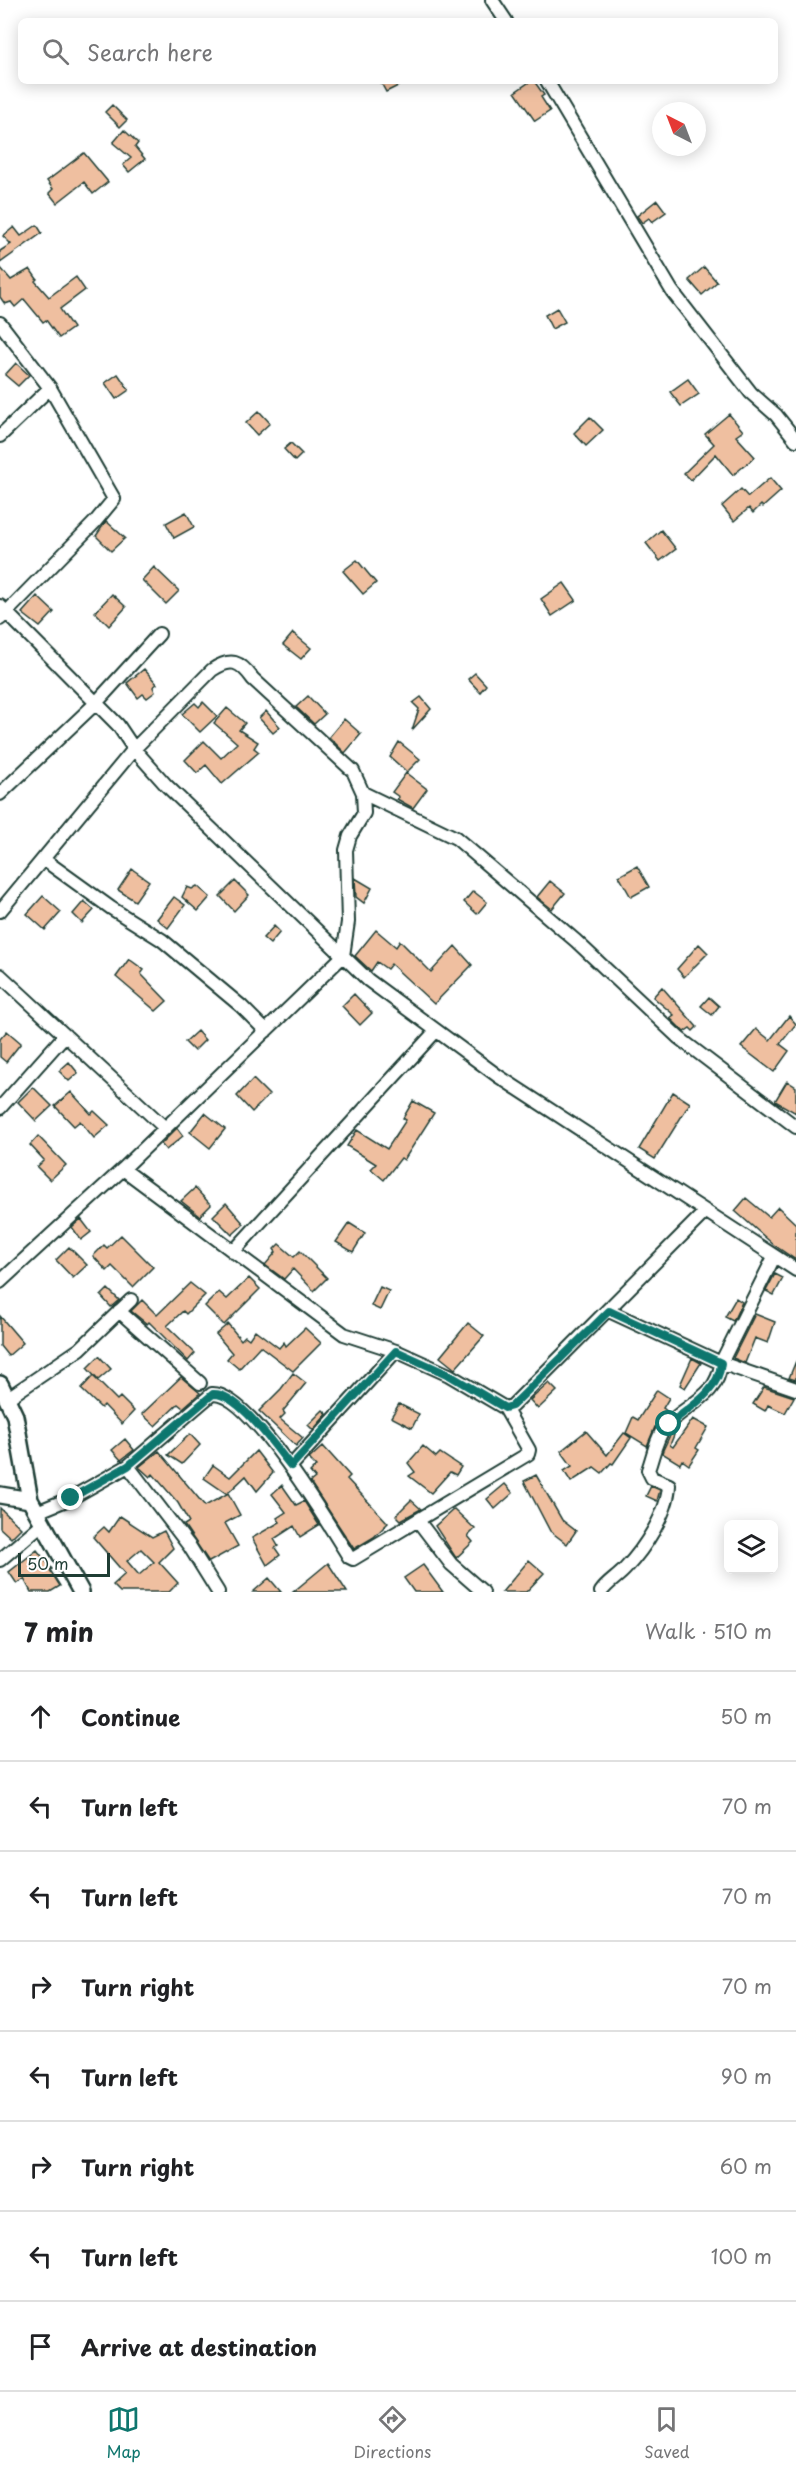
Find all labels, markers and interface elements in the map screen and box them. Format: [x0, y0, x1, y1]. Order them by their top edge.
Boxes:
search box [18, 18, 778, 84]
icon: search [39, 35, 72, 68]
text: Search here [87, 35, 213, 68]
north arrow [652, 102, 706, 156]
route start [655, 1410, 681, 1436]
route end [57, 1484, 83, 1510]
map controls [724, 1520, 778, 1574]
button: layers [724, 1520, 778, 1574]
scale bar [18, 1550, 110, 1578]
text: 50 m [27, 1551, 68, 1575]
text: 7 min [24, 1612, 94, 1651]
text: Walk · 510 m [645, 1616, 772, 1646]
icon: ahead [24, 1700, 57, 1733]
text: Continue [81, 1700, 180, 1733]
text: 50 m [720, 1701, 772, 1731]
icon: left [24, 1790, 57, 1823]
text: Turn left [81, 1790, 178, 1823]
text: 70 m [722, 1791, 772, 1821]
icon: left [24, 1880, 57, 1913]
text: Turn left [81, 1880, 178, 1913]
text: 70 m [722, 1881, 772, 1911]
icon: right [24, 1970, 57, 2003]
text: Turn right [81, 1970, 194, 2003]
text: 70 m [722, 1971, 772, 2001]
icon: left [24, 2060, 57, 2093]
text: Turn left [81, 2060, 178, 2093]
text: 90 m [721, 2061, 772, 2091]
icon: right [24, 2150, 57, 2183]
text: Turn right [81, 2150, 194, 2183]
text: 60 m [720, 2151, 772, 2181]
icon: left [24, 2240, 57, 2273]
text: Turn left [81, 2240, 178, 2273]
text: 100 m [711, 2241, 772, 2271]
icon: arrive [24, 2330, 57, 2363]
text: Arrive at destination [81, 2330, 317, 2363]
tab: Map [106, 2403, 141, 2463]
tab: Directions [353, 2403, 431, 2463]
tab: Saved [644, 2403, 690, 2463]

